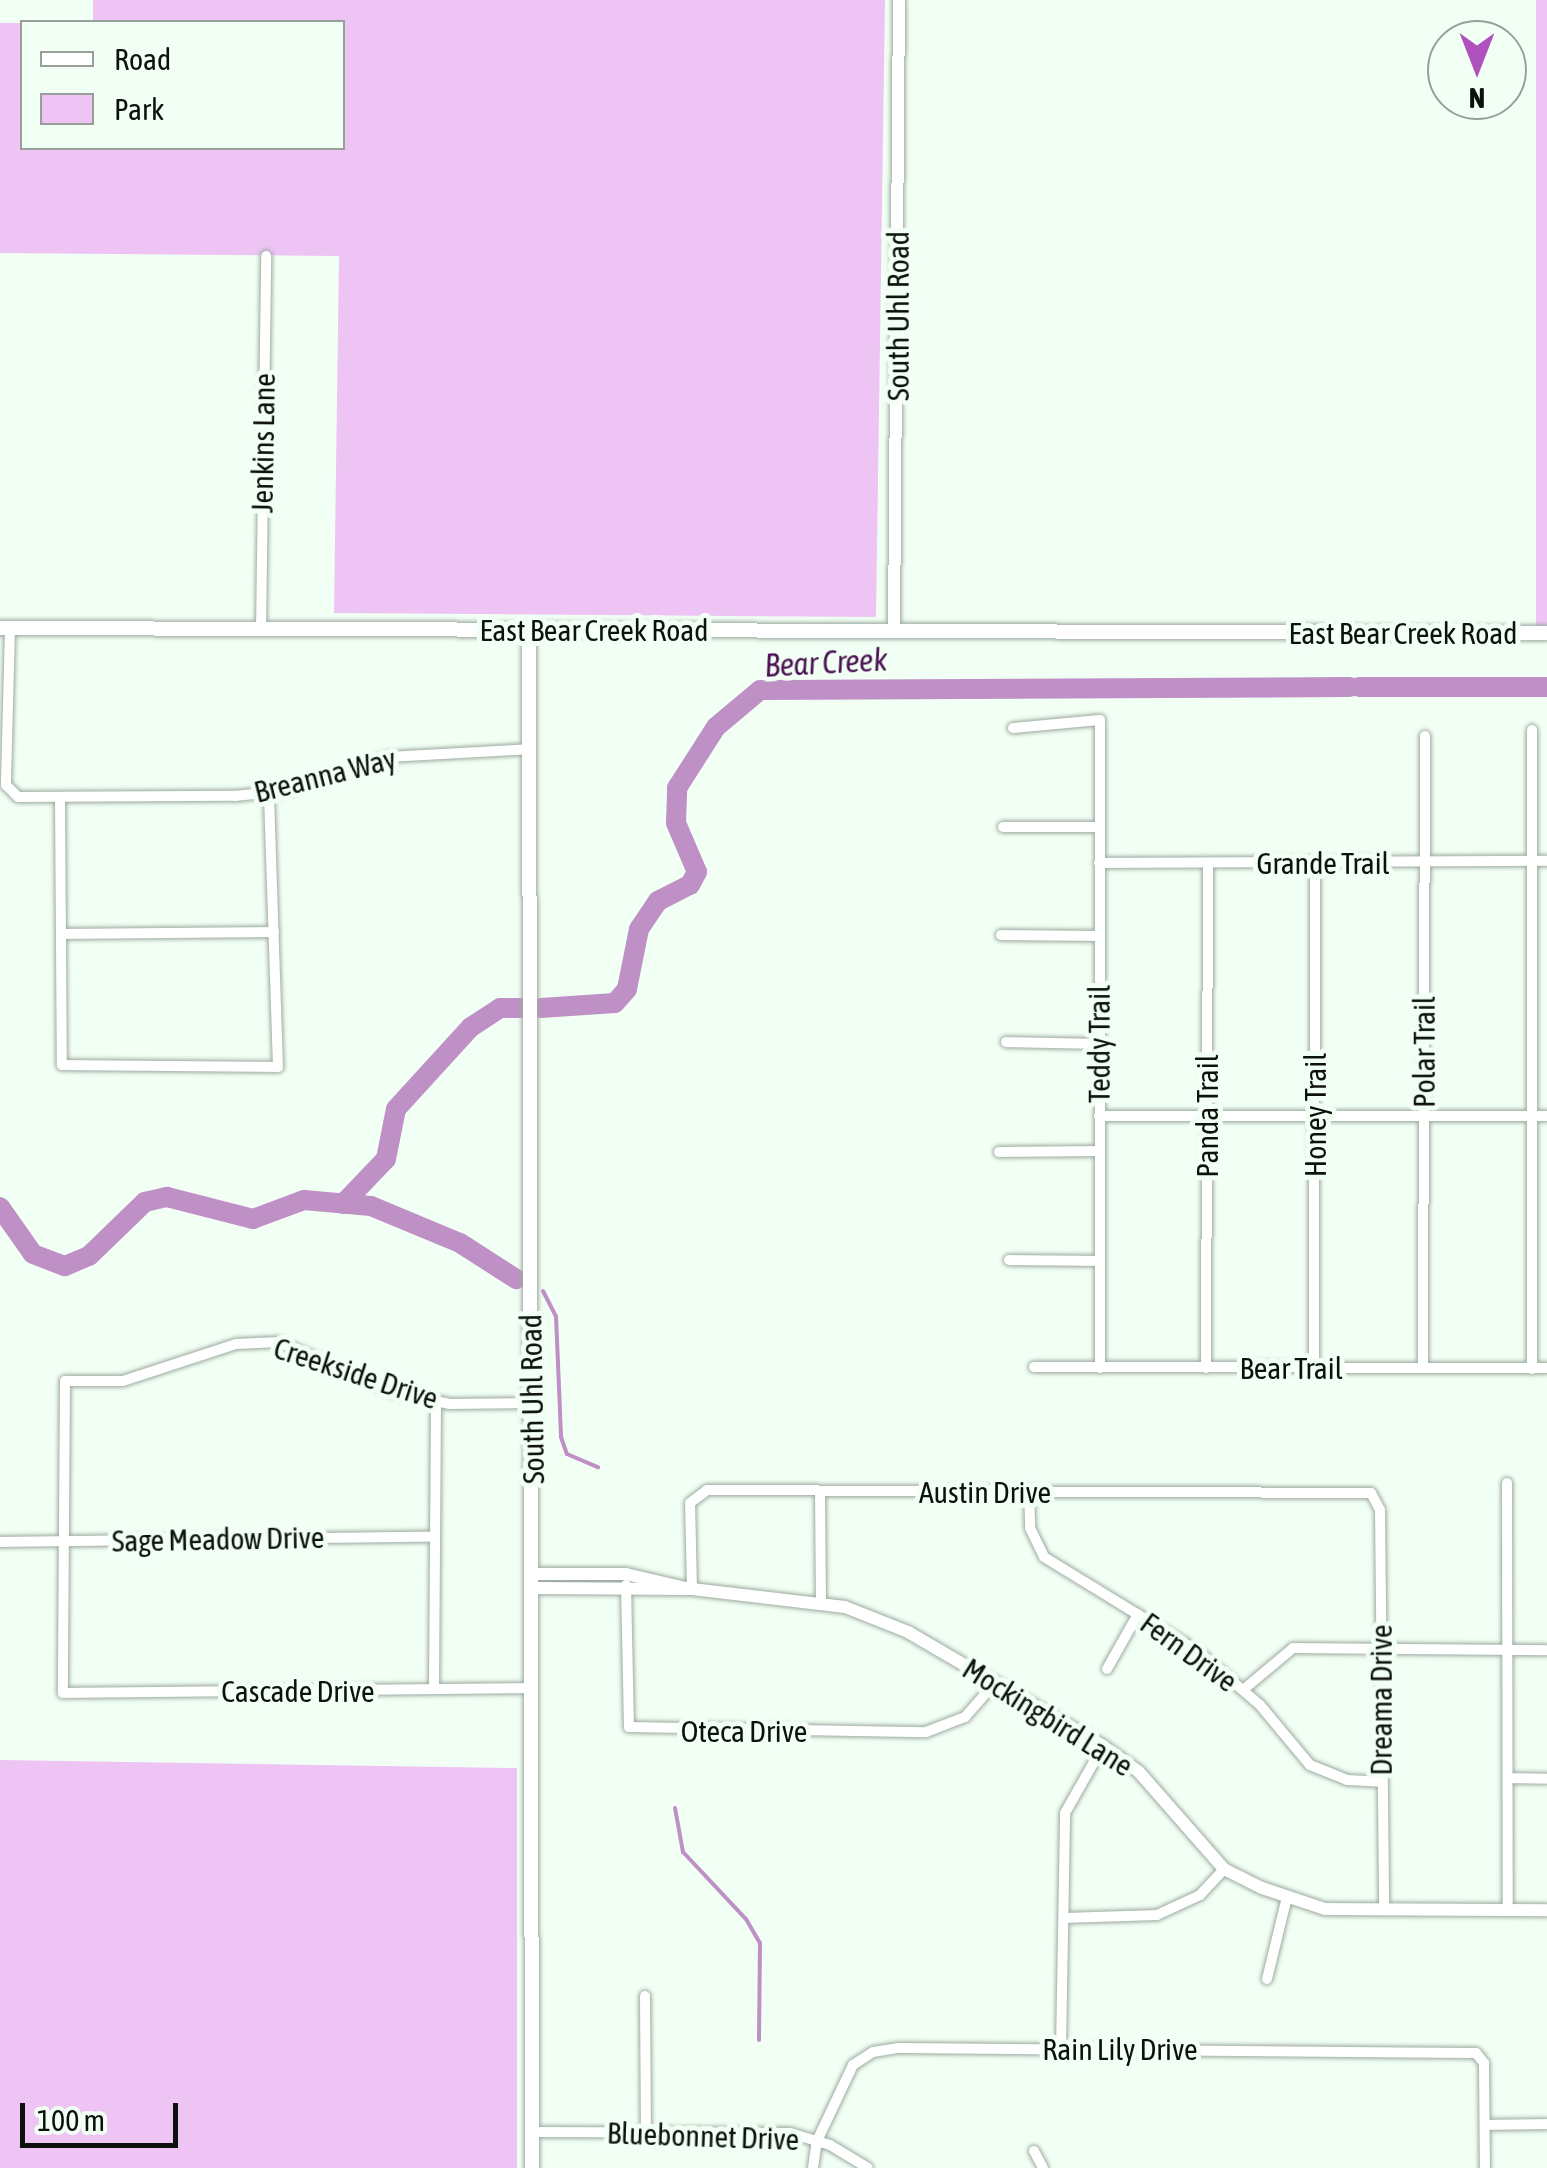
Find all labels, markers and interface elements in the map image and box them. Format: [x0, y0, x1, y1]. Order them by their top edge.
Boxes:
legend [20, 20, 345, 150]
north arrow [1427, 20, 1527, 120]
text: Road [114, 42, 171, 76]
text: N [1469, 82, 1485, 114]
text: Park [114, 92, 164, 126]
street label: South Uhl Road [880, 231, 916, 401]
street label: Jenkins Lane [244, 373, 282, 513]
street label: East Bear Creek Road [480, 612, 708, 648]
street label: East Bear Creek Road [1289, 615, 1517, 651]
water label: Bear Creek [764, 641, 888, 685]
street label: Breanna Way [250, 740, 400, 810]
street label: Grande Trail [1256, 845, 1390, 881]
street label: Teddy Trail [1081, 985, 1117, 1103]
street label: Polar Trail [1406, 996, 1442, 1108]
street label: Honey Trail [1297, 1053, 1333, 1177]
street label: Panda Trail [1189, 1054, 1225, 1178]
street label: South Uhl Road [513, 1314, 551, 1484]
street label: Creekside Drive [269, 1330, 443, 1416]
street label: Bear Trail [1239, 1350, 1343, 1386]
street label: Austin Drive [919, 1474, 1051, 1510]
street label: Sage Meadow Drive [111, 1519, 325, 1559]
street label: Fern Drive [1134, 1605, 1244, 1699]
street label: Dreama Drive [1363, 1624, 1399, 1776]
street label: Mockingbird Lane [956, 1650, 1140, 1784]
street label: Cascade Drive [221, 1673, 375, 1709]
street label: Oteca Drive [681, 1713, 807, 1749]
street label: Rain Lily Drive [1042, 2031, 1198, 2067]
scale bar [25, 2083, 182, 2145]
text: 100 m [37, 2103, 105, 2137]
street label: Bluebonnet Drive [606, 2115, 800, 2157]

